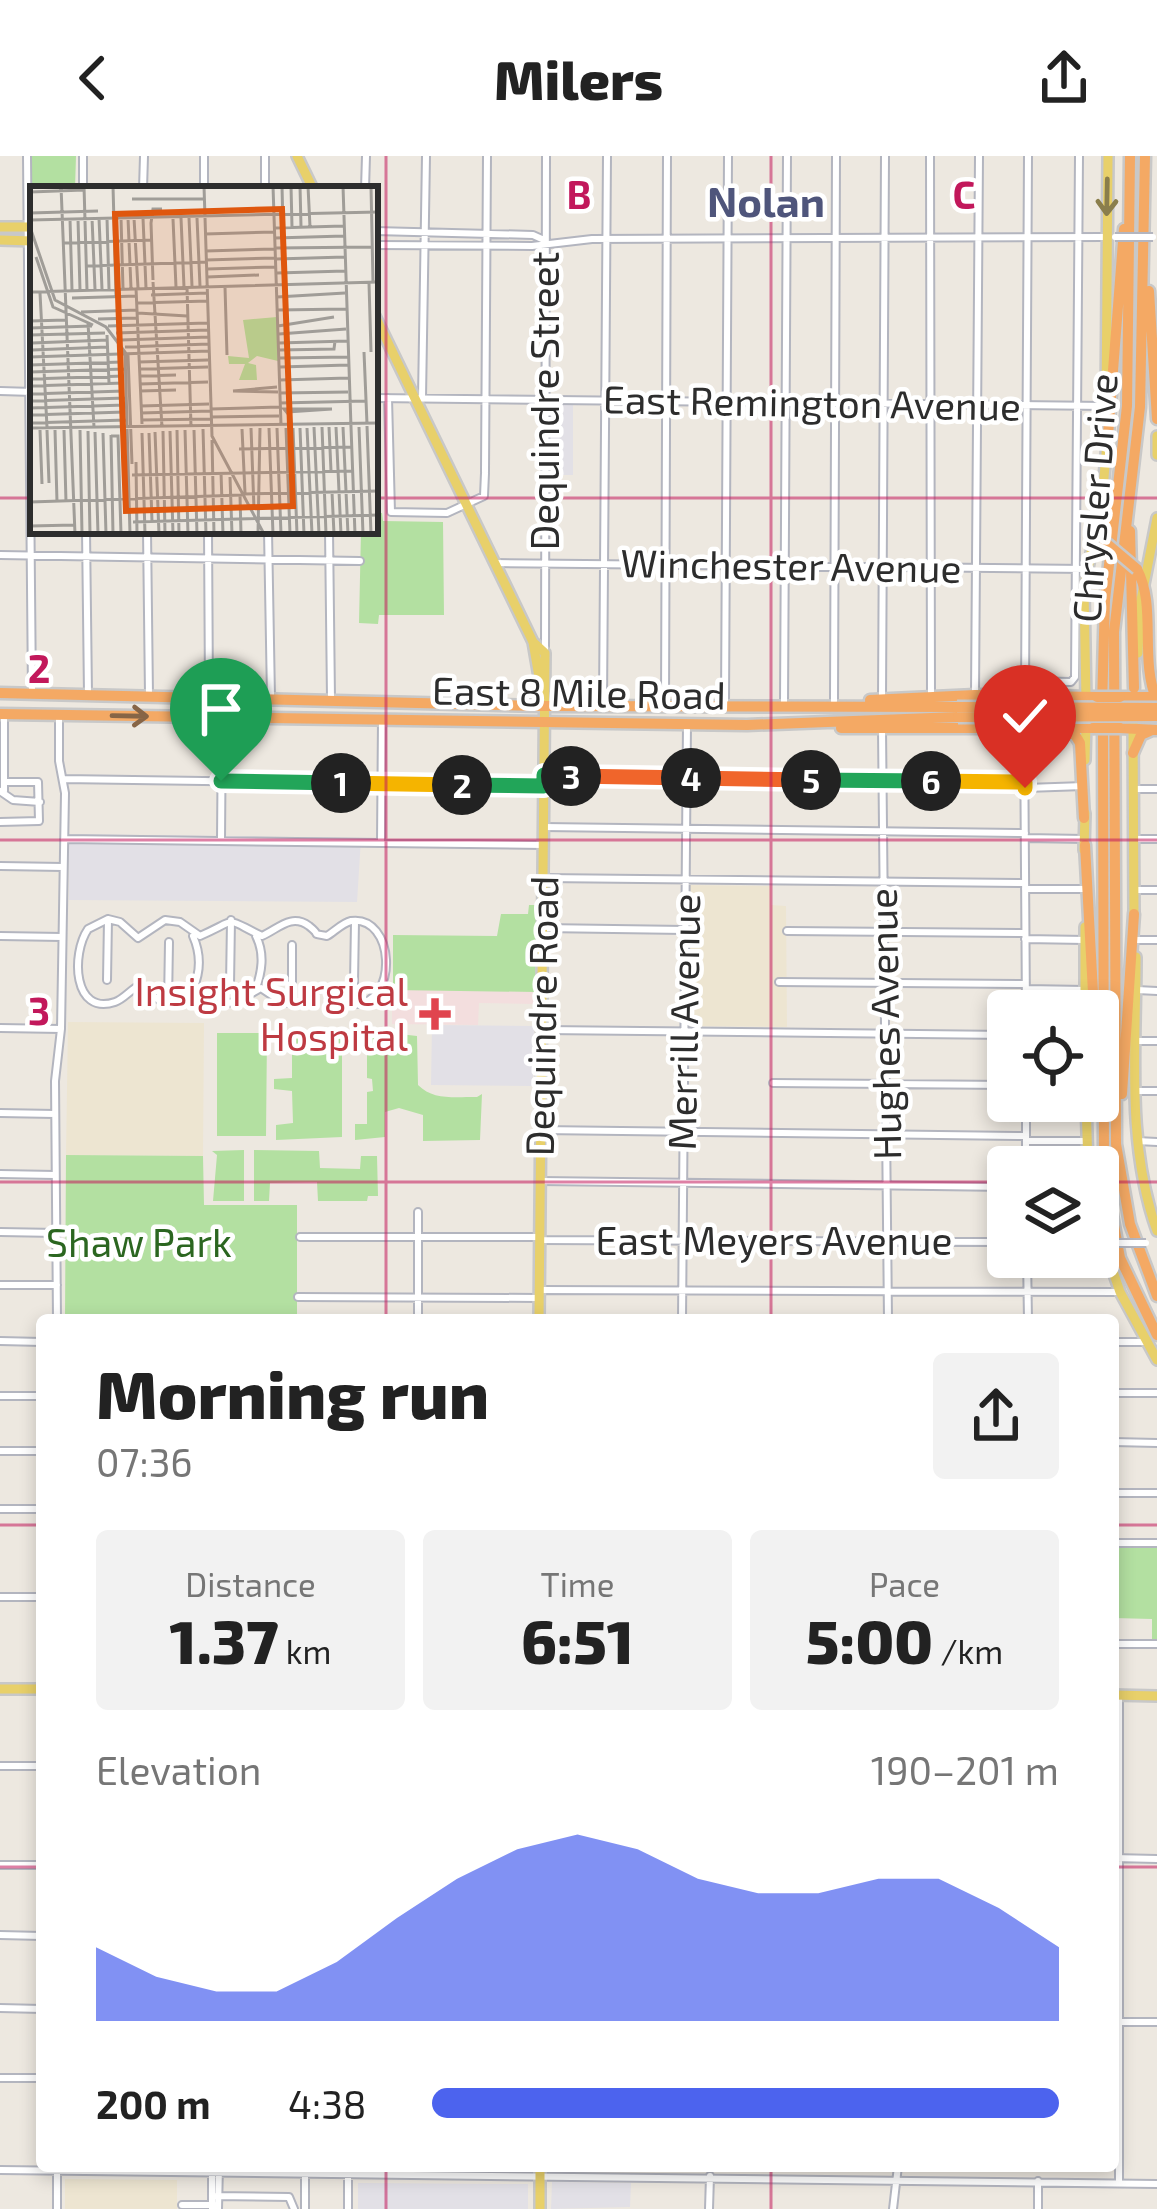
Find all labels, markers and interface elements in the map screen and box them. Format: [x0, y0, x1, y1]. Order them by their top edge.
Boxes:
icon: back [60, 45, 126, 111]
icon: share [1031, 45, 1097, 111]
text: Milers [494, 46, 663, 111]
text: B [567, 170, 591, 217]
text: C [953, 170, 975, 217]
district label: Nolan [707, 175, 825, 225]
one-way arrow [1096, 177, 1119, 216]
inset map [30, 186, 378, 534]
street label: Dequindre Street [520, 251, 567, 551]
street label: Chrysler Drive [1061, 372, 1126, 624]
street label: East Remington Avenue [603, 374, 1021, 429]
street label: Winchester Avenue [620, 538, 962, 591]
text: 2 [28, 644, 50, 691]
pin [170, 658, 272, 781]
street label: East 8 Mile Road [432, 665, 726, 718]
pin [974, 665, 1076, 788]
icon: arrive [188, 676, 254, 742]
icon: check [992, 683, 1058, 749]
one-way arrow [110, 705, 149, 728]
pin: 3 [541, 746, 601, 806]
pin: 4 [661, 748, 721, 808]
pin: 5 [781, 750, 841, 810]
pin: 6 [901, 751, 961, 811]
pin: 1 [311, 753, 371, 813]
pin: 2 [432, 755, 492, 815]
text: 3 [562, 756, 580, 796]
text: 4 [680, 758, 702, 798]
text: 5 [802, 760, 820, 800]
text: 6 [921, 761, 941, 801]
text: 1 [334, 763, 348, 803]
text: 2 [452, 765, 472, 805]
street label: Dequindre Road [515, 875, 566, 1157]
street label: Hughes Avenue [858, 888, 909, 1160]
street label: Merrill Avenue [657, 893, 708, 1151]
place label: Insight Surgical Hospital [135, 967, 408, 1059]
text: 3 [28, 986, 50, 1033]
map controls [987, 990, 1119, 1278]
button: locate [987, 990, 1119, 1122]
marker: Insight Surgical Hospital [419, 998, 451, 1030]
button: layers [987, 1146, 1119, 1278]
street label: East Meyers Avenue [596, 1216, 952, 1263]
park label: Shaw Park [46, 1218, 232, 1265]
text: Morning run [96, 1353, 489, 1432]
button: share [933, 1353, 1059, 1479]
text: 07:36 [96, 1438, 193, 1485]
text: Distance [185, 1564, 316, 1604]
text: Time [541, 1564, 615, 1604]
text: Pace [869, 1564, 940, 1604]
text: 1.37 [170, 1604, 278, 1676]
text: 6:51 [521, 1604, 634, 1676]
text: 5:00 [806, 1604, 933, 1676]
text: km [278, 1631, 331, 1671]
text: /km [933, 1631, 1003, 1671]
text: Elevation [96, 1746, 261, 1793]
text: 190–201 m [871, 1746, 1059, 1793]
text: 200 m [96, 2080, 211, 2127]
text: 4:38 [288, 2080, 367, 2127]

